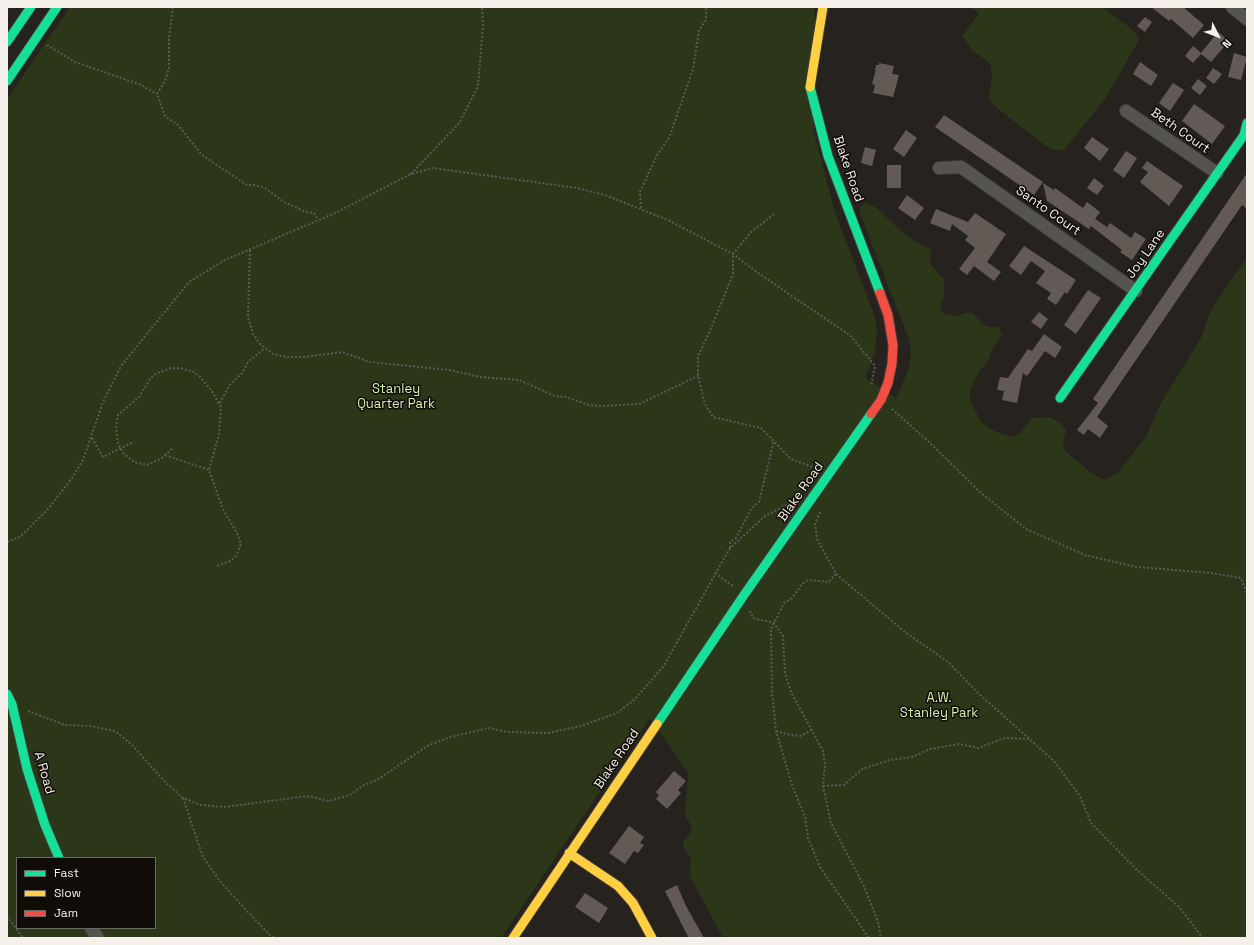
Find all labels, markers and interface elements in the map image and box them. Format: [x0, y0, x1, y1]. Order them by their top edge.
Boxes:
north arrow [1198, 16, 1238, 56]
text: N [1219, 37, 1235, 51]
street label: Beth Court [1147, 105, 1213, 157]
street label: Blake Road [829, 134, 867, 204]
street label: Santo Court [1013, 183, 1083, 239]
street label: Joy Lane [1123, 226, 1169, 282]
park label: Stanley Quarter Park [357, 381, 435, 412]
street label: Blake Road [775, 459, 827, 525]
park label: A.W. Stanley Park [900, 690, 978, 721]
street label: Blake Road [591, 726, 643, 792]
street label: A Road [31, 750, 57, 796]
legend [16, 857, 156, 929]
text: Fast [54, 865, 79, 881]
text: Slow [54, 885, 81, 901]
text: Jam [54, 905, 78, 921]

